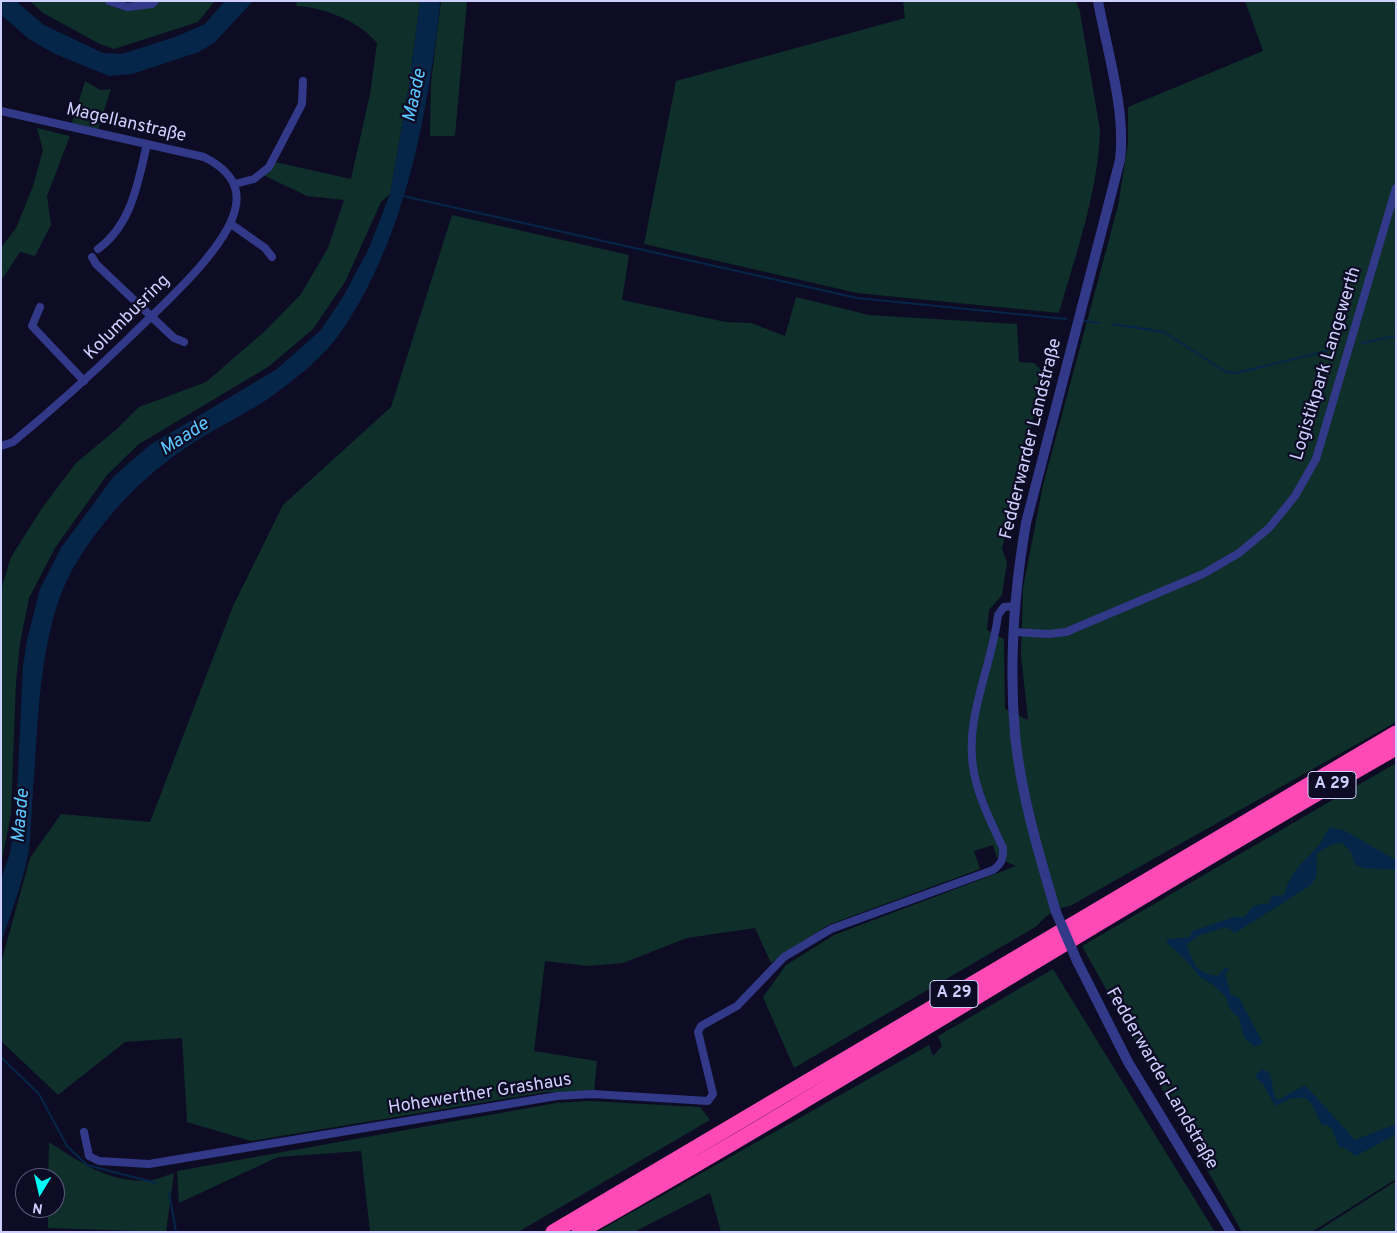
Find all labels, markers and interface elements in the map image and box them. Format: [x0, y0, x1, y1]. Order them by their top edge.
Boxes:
water label: Maade [399, 67, 433, 125]
street label: Magellanstraße [64, 100, 188, 148]
street label: Logistikpark Langewerth [1287, 265, 1367, 463]
street label: Kolumbusring [81, 271, 175, 365]
street label: Fedderwarder Landstraße [997, 336, 1067, 542]
water label: Maade [156, 414, 214, 462]
road number: A 29 [1308, 772, 1356, 798]
water label: Maade [8, 788, 36, 844]
road number: A 29 [930, 981, 978, 1008]
street label: Fedderwarder Landstraße [1100, 984, 1222, 1174]
street label: Hohewerther Grashaus [387, 1070, 573, 1120]
north arrow [15, 1168, 65, 1218]
text: N [31, 1198, 44, 1217]

